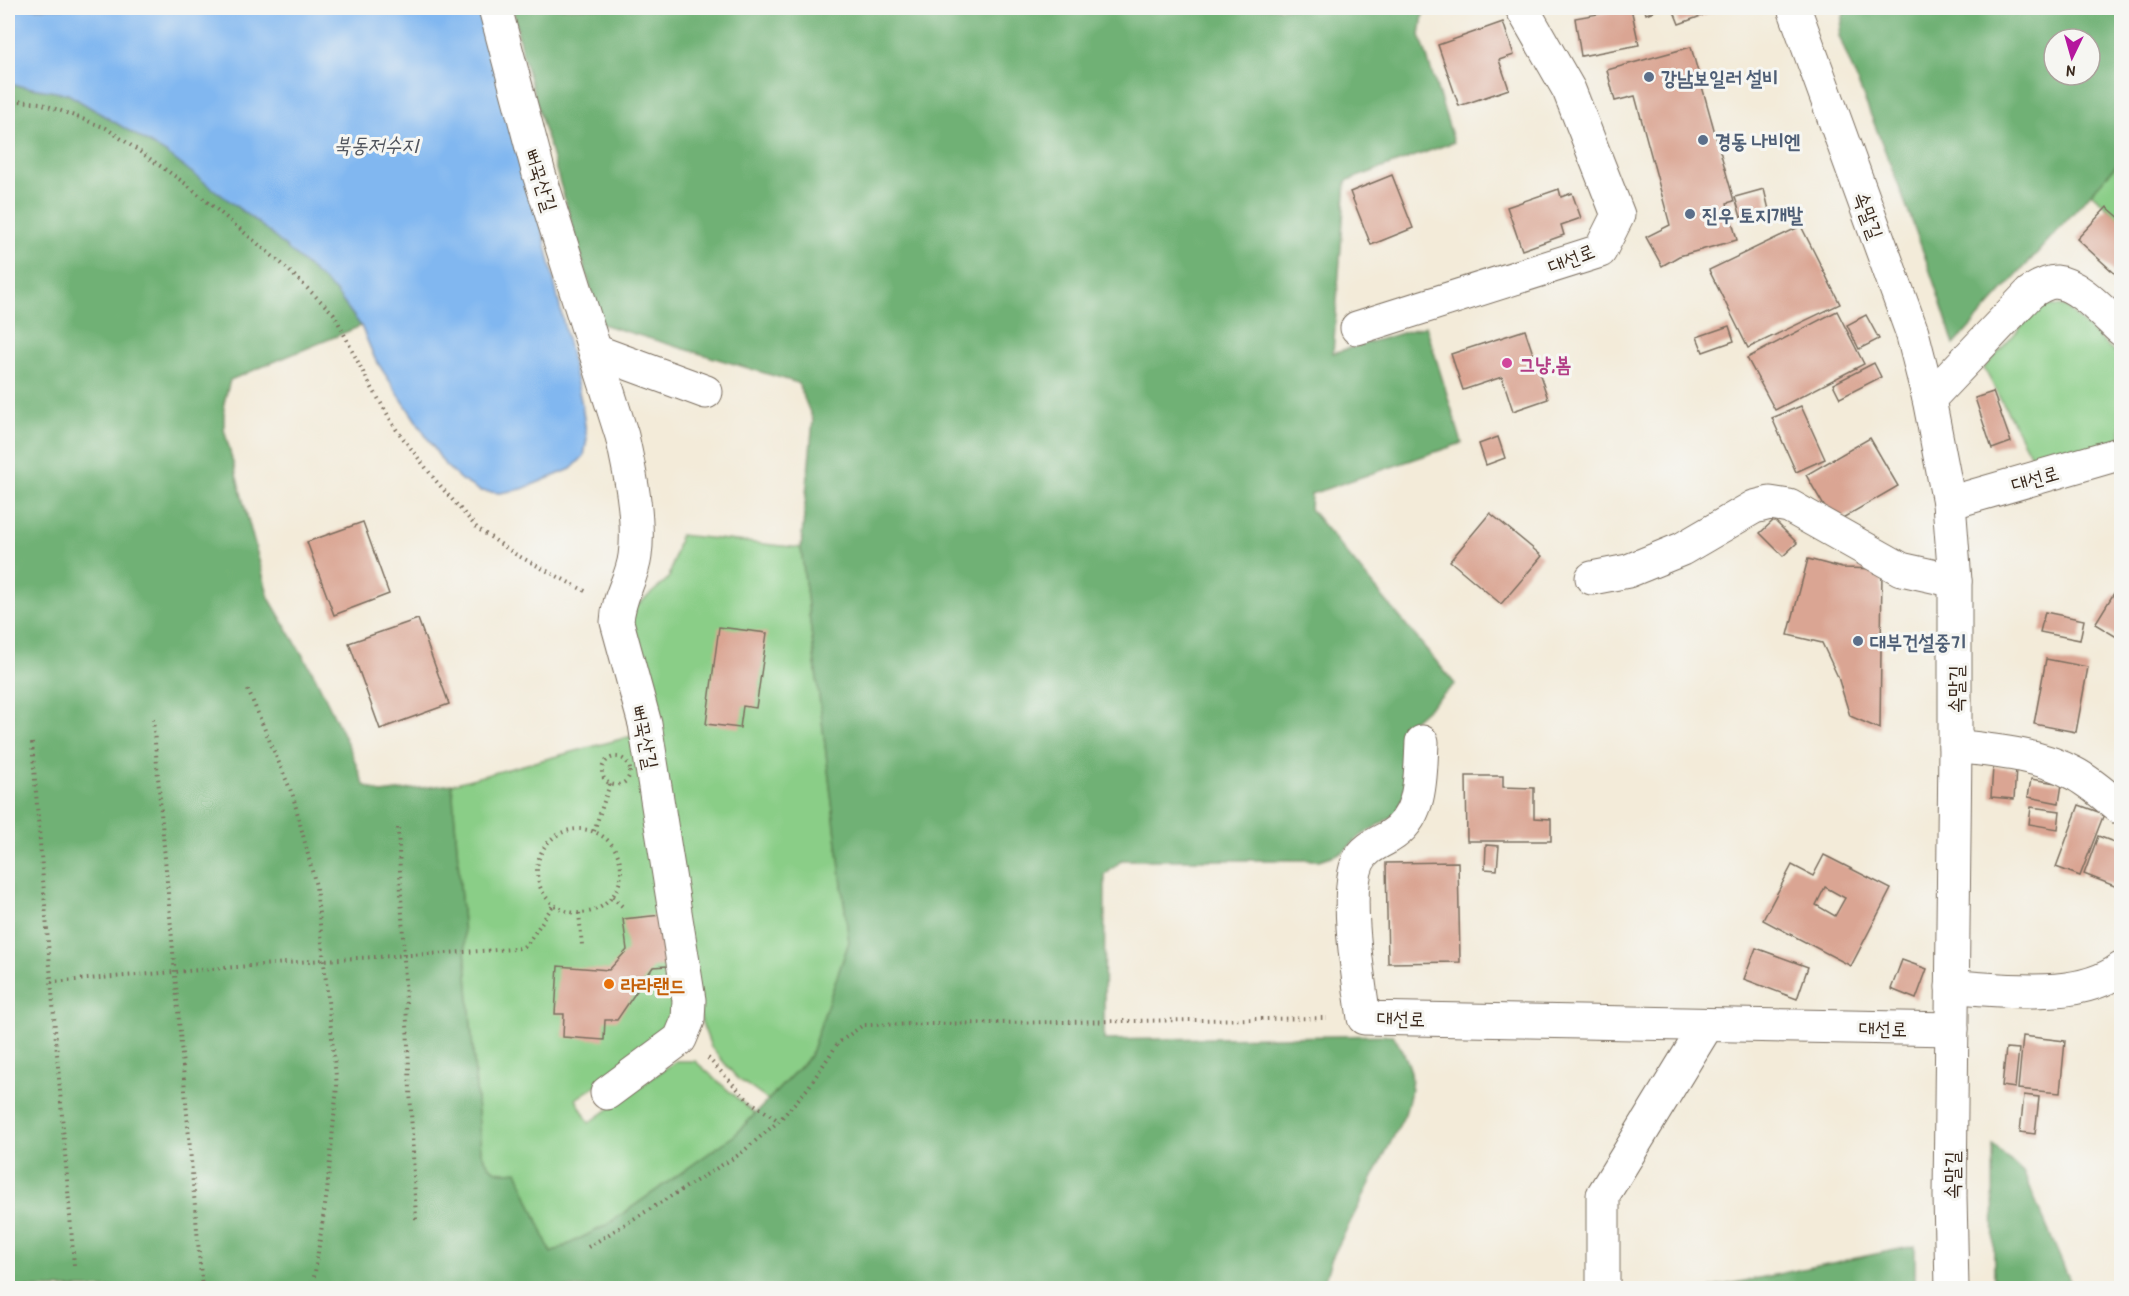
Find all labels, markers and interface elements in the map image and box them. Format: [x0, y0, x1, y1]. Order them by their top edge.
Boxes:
north arrow [2042, 27, 2102, 87]
text: N [2065, 61, 2076, 83]
place label: 강남보일러 설비 [1661, 64, 1778, 91]
marker: 강남보일러 설비 [1642, 70, 1656, 84]
place label: 경동 나비엔 [1715, 127, 1800, 154]
water label: 북동저수지 [334, 130, 420, 159]
marker: 경동 나비엔 [1696, 133, 1710, 147]
street label: 뻐꾹산길 [520, 145, 564, 215]
street label: 속말길 [1848, 188, 1890, 242]
place label: 진우 토지개발 [1702, 201, 1803, 228]
marker: 진우 토지개발 [1683, 207, 1697, 221]
street label: 대선로 [1544, 237, 1598, 279]
place label: 그냥,봄 [1519, 350, 1571, 377]
marker: 그냥,봄 [1500, 356, 1514, 370]
street label: 대선로 [2008, 458, 2062, 498]
place label: 대부건설중기 [1870, 628, 1967, 655]
marker: 대부건설중기 [1851, 634, 1865, 648]
street label: 속말길 [1942, 665, 1969, 713]
street label: 뻐꾹산길 [627, 703, 665, 771]
place label: 라라랜드 [621, 971, 685, 998]
marker: 라라랜드 [602, 977, 616, 991]
street label: 대선로 [1377, 1004, 1425, 1032]
street label: 대선로 [1859, 1014, 1907, 1042]
street label: 속말길 [1938, 1151, 1965, 1199]

